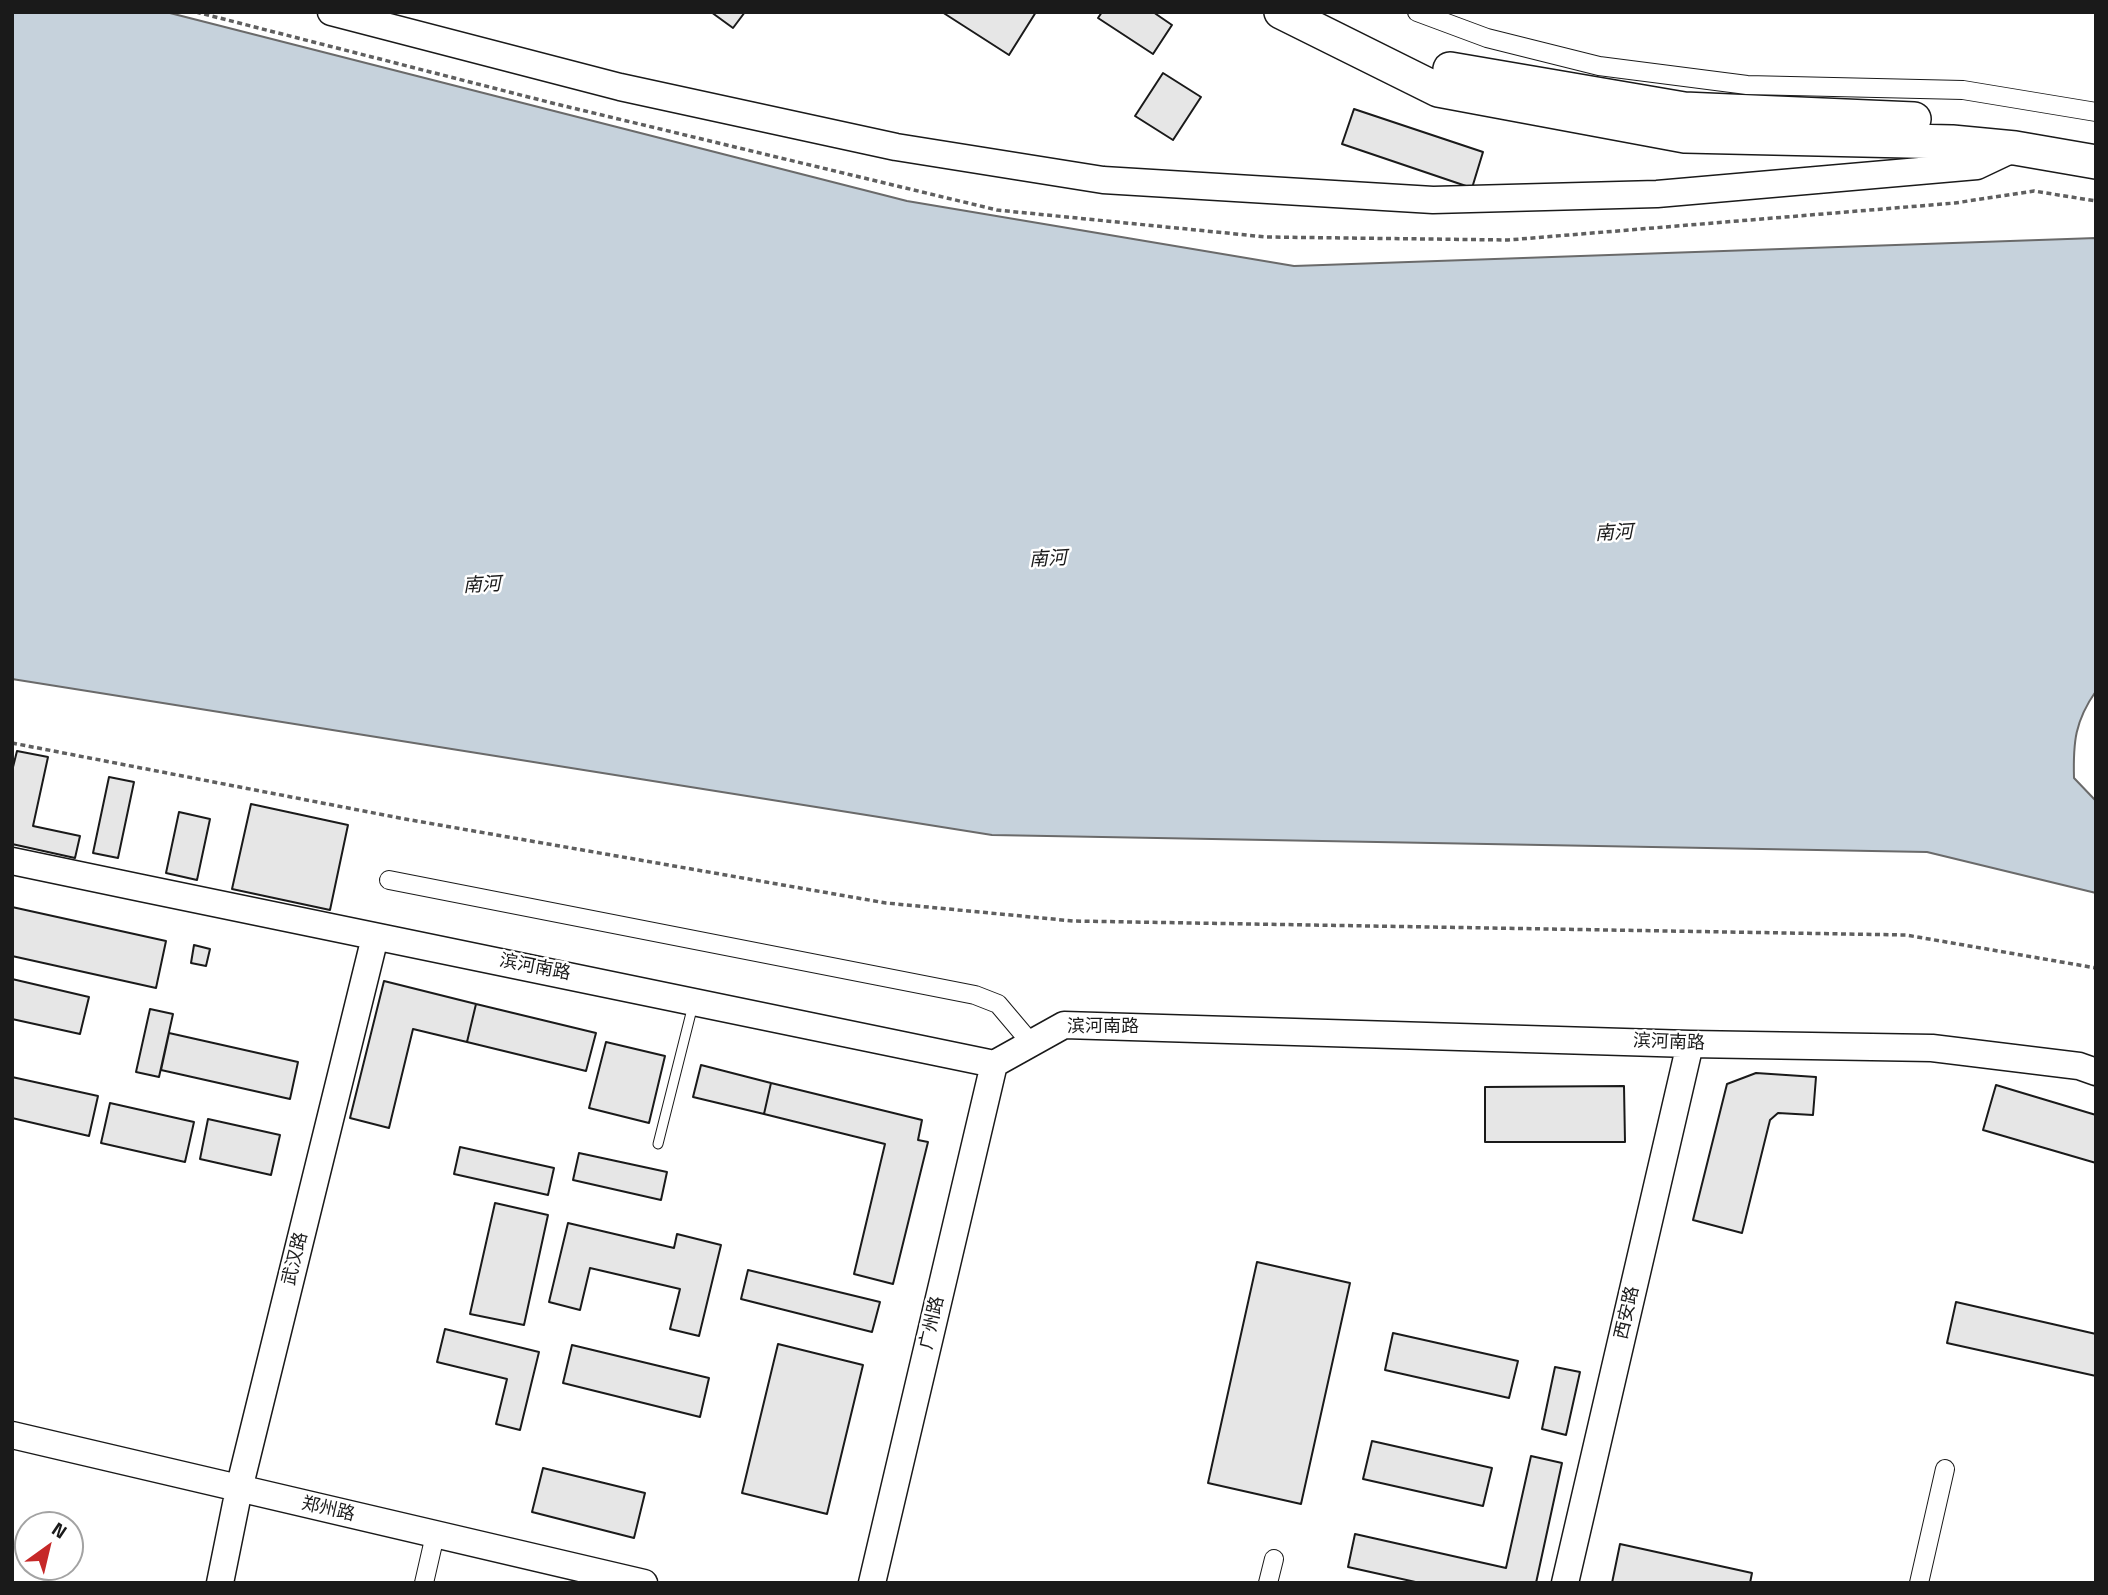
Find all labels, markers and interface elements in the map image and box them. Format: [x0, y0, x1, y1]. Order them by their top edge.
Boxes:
water label: 南河 [1594, 522, 1634, 546]
water label: 南河 [1028, 548, 1068, 572]
water label: 南河 [462, 574, 502, 598]
street label: 滨河南路 [498, 951, 572, 985]
street label: 滨河南路 [1067, 1017, 1139, 1039]
street label: 滨河南路 [1633, 1031, 1705, 1055]
street label: 武汉路 [279, 1230, 313, 1288]
street label: 西安路 [1611, 1284, 1645, 1342]
street label: 广州路 [916, 1294, 950, 1352]
street label: 郑州路 [299, 1493, 357, 1527]
north arrow [14, 1511, 84, 1581]
text: N [46, 1514, 73, 1546]

